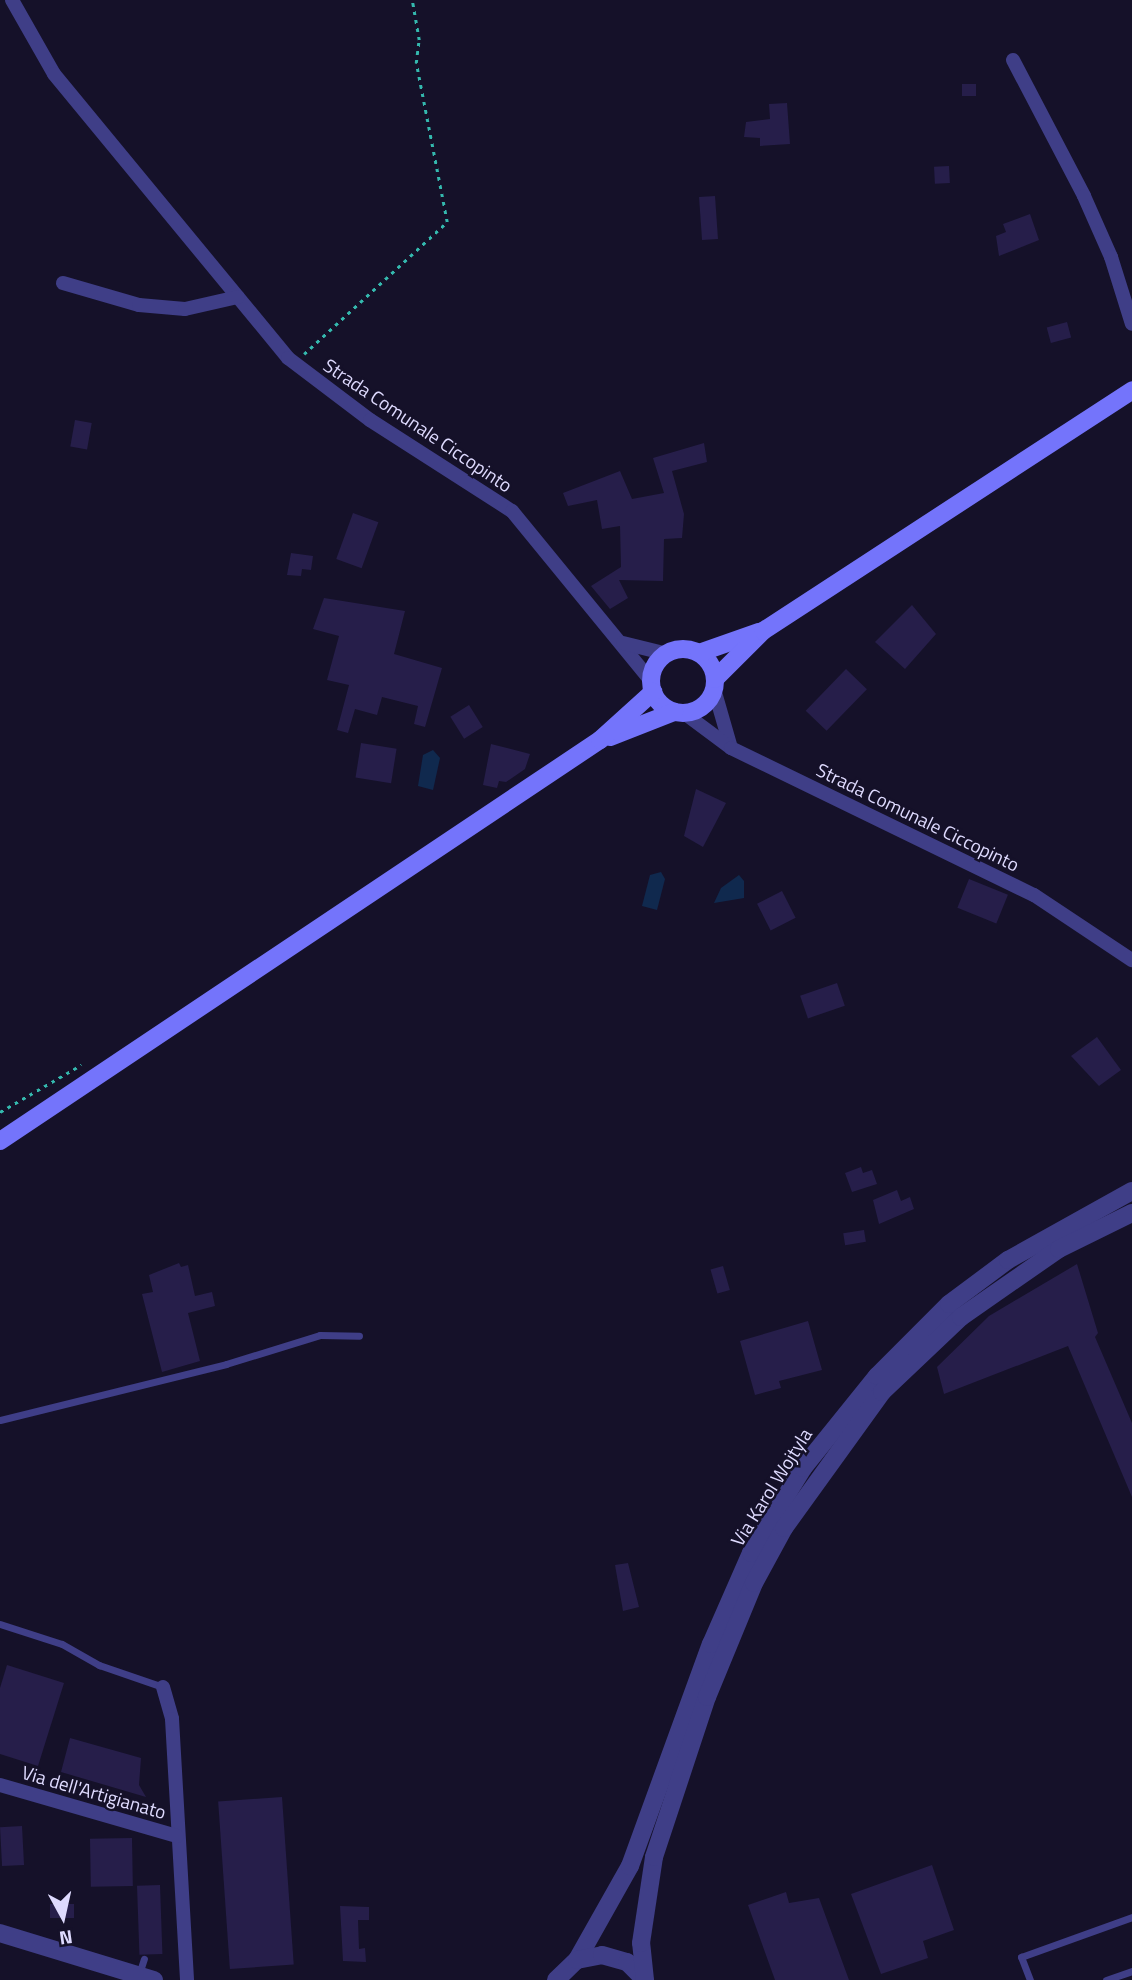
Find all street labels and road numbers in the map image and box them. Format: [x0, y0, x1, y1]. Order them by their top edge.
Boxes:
street label: Strada Comunale Ciccopinto [319, 353, 517, 497]
street label: Strada Comunale Ciccopinto [813, 758, 1023, 876]
street label: Via Karol Wojtyla [726, 1424, 816, 1550]
street label: Via dell'Artigianato [19, 1760, 169, 1824]

